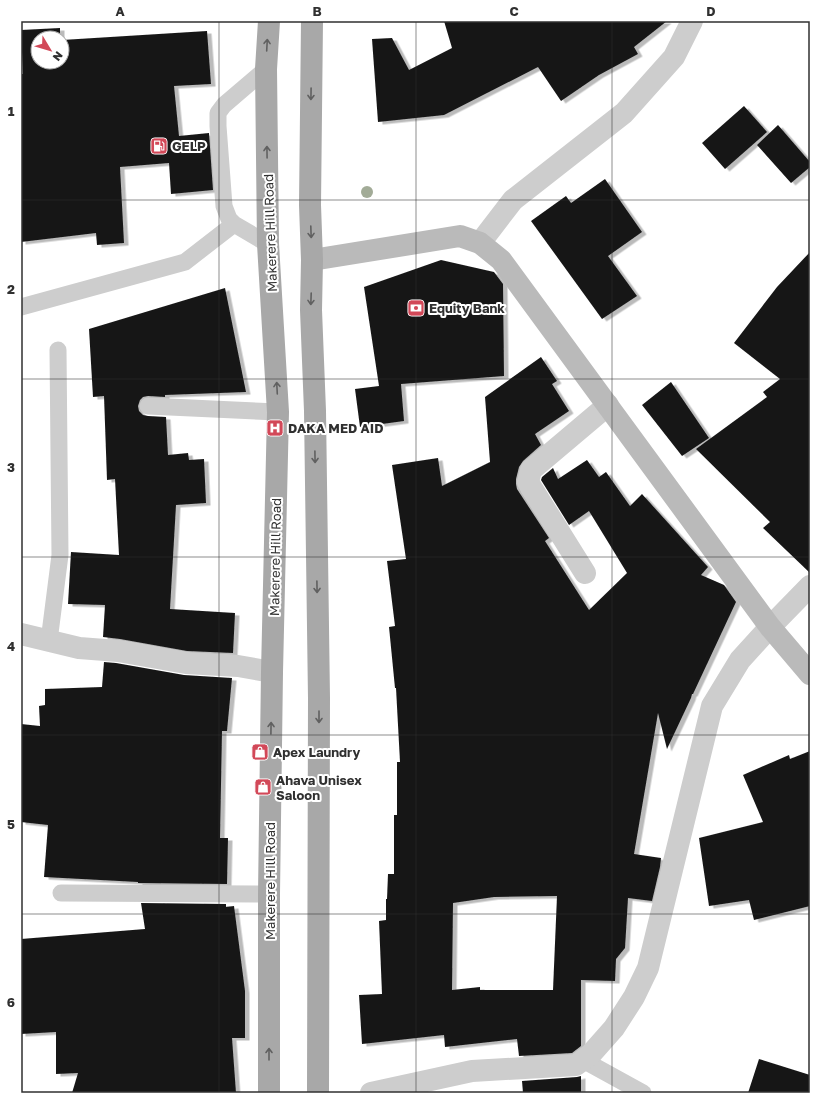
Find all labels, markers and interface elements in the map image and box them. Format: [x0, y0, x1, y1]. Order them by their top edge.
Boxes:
text: A [115, 3, 125, 19]
text: B [312, 3, 322, 19]
text: C [509, 3, 519, 19]
text: D [706, 3, 716, 19]
north arrow [30, 30, 70, 70]
one-way arrow [264, 39, 271, 52]
text: N [51, 49, 66, 64]
one-way arrow [307, 87, 315, 100]
text: 1 [8, 103, 15, 119]
fuel station icon: GELP [149, 136, 169, 156]
place label: GELP [172, 138, 206, 154]
one-way arrow [264, 146, 271, 159]
street label: Makerere Hill Road [260, 174, 280, 292]
one-way arrow [307, 225, 315, 238]
text: 2 [7, 281, 15, 297]
one-way arrow [307, 292, 315, 305]
bank icon: Equity Bank [406, 298, 426, 318]
place label: Equity Bank [429, 300, 505, 316]
one-way arrow [273, 382, 280, 395]
hospital icon: DAKA MED AID [265, 418, 285, 438]
place label: DAKA MED AID [288, 420, 384, 436]
one-way arrow [311, 450, 319, 463]
text: 3 [7, 459, 15, 475]
street label: Makerere Hill Road [266, 498, 284, 616]
one-way arrow [313, 580, 321, 593]
text: 4 [7, 638, 15, 654]
one-way arrow [315, 710, 323, 723]
one-way arrow [267, 722, 275, 735]
shop icon: Apex Laundry [250, 742, 270, 762]
place label: Apex Laundry [273, 744, 360, 760]
place label: Ahava Unisex Saloon [276, 772, 362, 803]
shop icon: Ahava Unisex Saloon [253, 777, 273, 797]
text: 5 [7, 816, 15, 832]
street label: Makerere Hill Road [262, 822, 278, 940]
text: 6 [7, 994, 15, 1010]
one-way arrow [265, 1048, 273, 1061]

